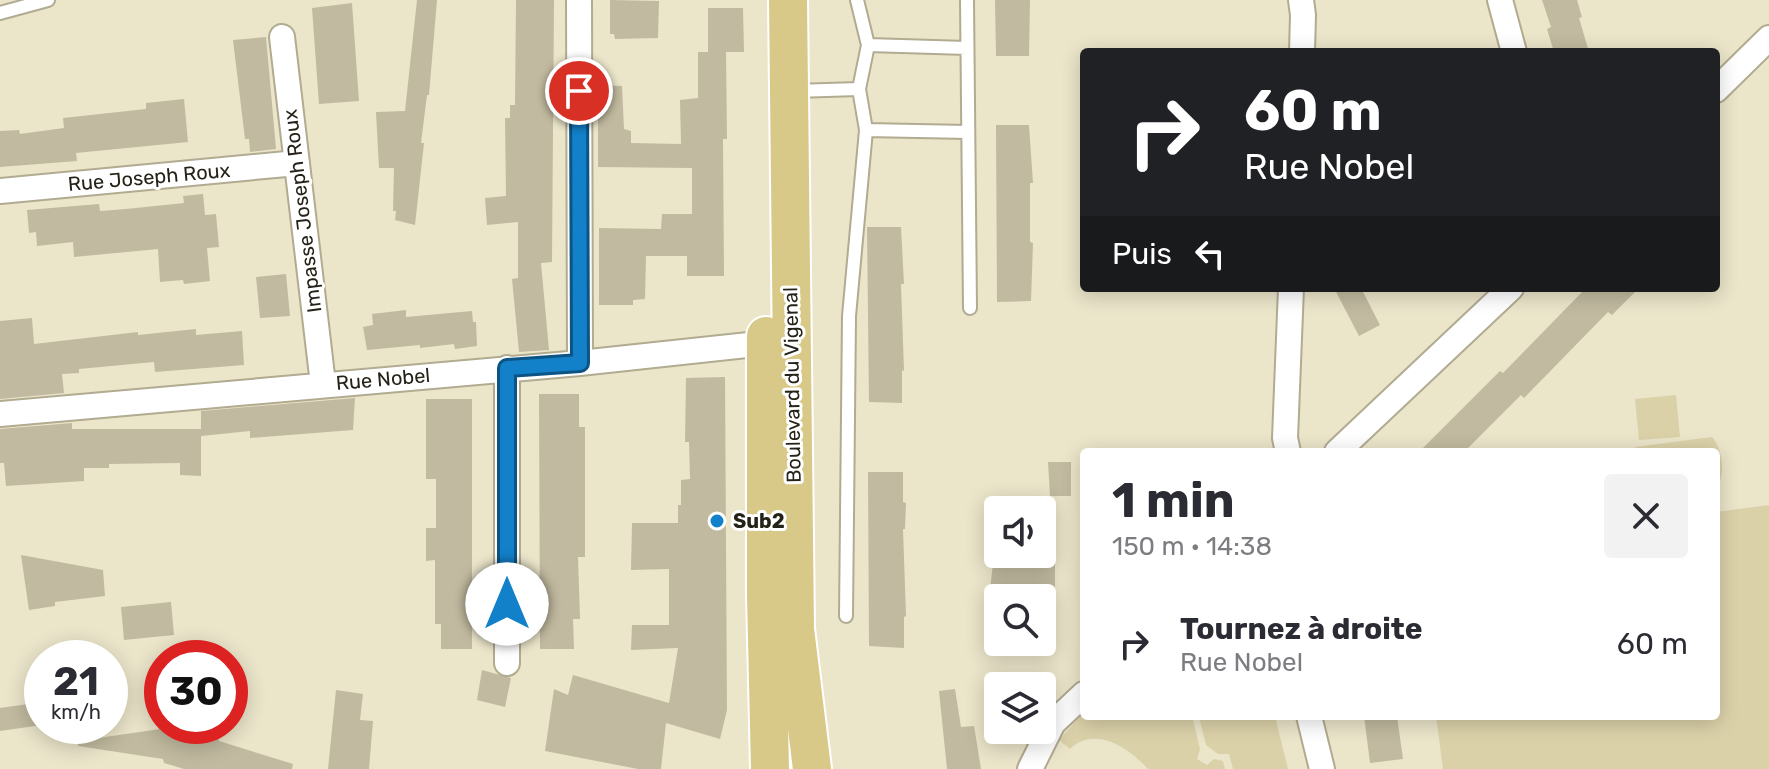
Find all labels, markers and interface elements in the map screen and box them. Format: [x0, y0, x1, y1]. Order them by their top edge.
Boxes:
pin [545, 57, 613, 125]
icon: arrive [557, 69, 601, 113]
text: 60 m [1244, 78, 1382, 144]
icon: right [1112, 80, 1216, 184]
street label: Impasse Joseph Roux [278, 108, 326, 314]
text: Rue Nobel [1244, 145, 1414, 188]
street label: Rue Joseph Roux [67, 158, 231, 196]
icon: left [1188, 232, 1232, 276]
text: Puis [1112, 236, 1172, 272]
street label: Boulevard du Vigenal [778, 287, 806, 483]
street label: Rue Nobel [335, 363, 431, 395]
text: 1 min [1112, 472, 1235, 529]
button: close [1604, 474, 1688, 558]
map controls [984, 496, 1056, 744]
button: sound [984, 496, 1056, 568]
place label: Sub2 [733, 509, 785, 533]
marker: Sub2 [708, 512, 726, 530]
text: 150 m · 14:38 [1112, 531, 1272, 562]
position arrow [465, 562, 549, 646]
button: search [984, 584, 1056, 656]
text: Tournez à droite [1180, 611, 1423, 647]
icon: right [1112, 622, 1156, 666]
text: 60 m [1617, 626, 1688, 662]
speed limit sign: 30 [144, 640, 248, 744]
text: Rue Nobel [1180, 647, 1303, 678]
text: 21 [53, 658, 99, 705]
button: layers [984, 672, 1056, 744]
text: km/h [51, 700, 101, 724]

